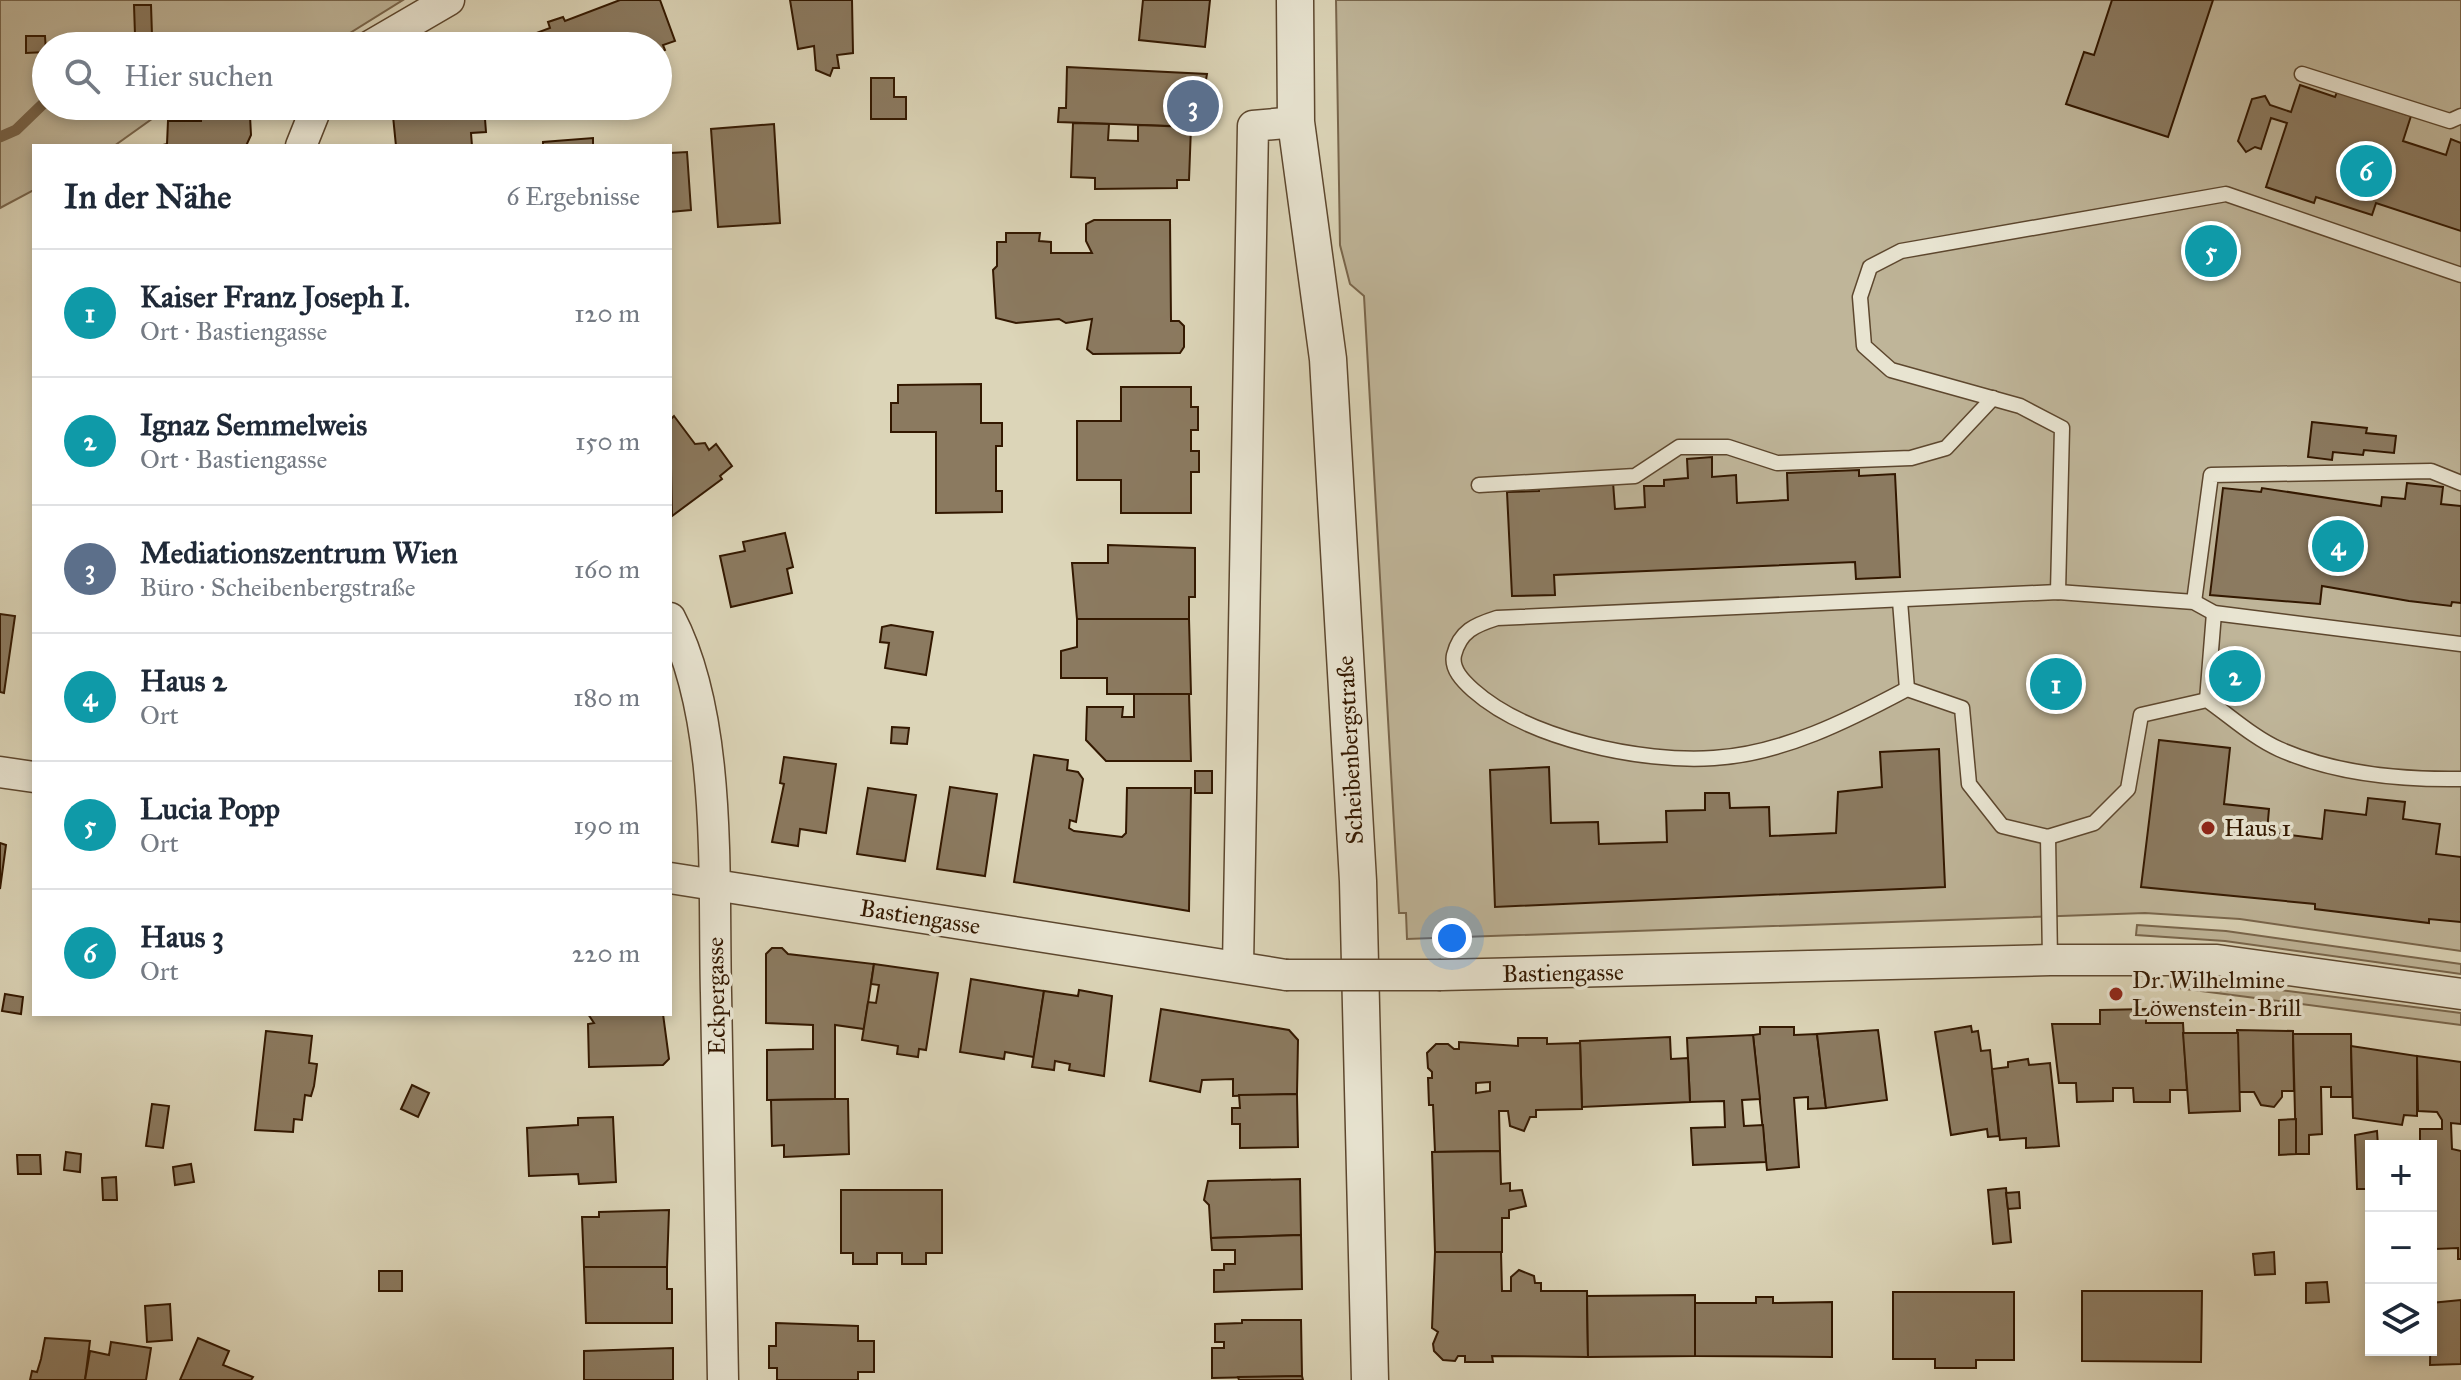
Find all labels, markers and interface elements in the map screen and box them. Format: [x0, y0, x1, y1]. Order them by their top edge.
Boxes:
search box [32, 32, 672, 120]
icon: search [60, 54, 104, 98]
text: Hier suchen [124, 58, 273, 94]
pin: 3 [1167, 76, 1219, 136]
pin: 6 [2340, 141, 2392, 201]
text: In der Nähe [64, 176, 231, 217]
text: 6 Ergebnisse [506, 180, 640, 212]
pin: 5 [2185, 221, 2237, 281]
text: Kaiser Franz Joseph I. [140, 279, 410, 315]
text: 1 [85, 297, 95, 329]
text: 120 m [574, 297, 640, 329]
text: Ort · Bastiengasse [140, 315, 327, 347]
text: Ignaz Semmelweis [140, 407, 367, 443]
text: 2 [84, 425, 96, 457]
text: 150 m [575, 425, 640, 457]
text: Ort · Bastiengasse [140, 443, 327, 475]
pin: 4 [2312, 516, 2364, 576]
text: Mediationszentrum Wien [140, 535, 458, 571]
text: 3 [85, 553, 95, 585]
text: 160 m [574, 553, 640, 585]
text: Büro · Scheibenbergstraße [140, 571, 415, 603]
pin: 2 [2209, 646, 2261, 706]
pin: 1 [2030, 654, 2082, 714]
street label: Scheibenbergstraße [1330, 655, 1370, 845]
text: Haus 2 [140, 663, 227, 699]
text: 4 [83, 681, 97, 713]
text: 180 m [573, 681, 640, 713]
text: Ort [140, 699, 179, 731]
text: Lucia Popp [140, 791, 280, 827]
text: 5 [84, 809, 96, 841]
text: 190 m [573, 809, 640, 841]
place label: Haus 1 [2224, 813, 2291, 843]
marker: Haus 1 [2199, 819, 2217, 837]
text: Ort [140, 827, 179, 859]
street label: Bastiengasse [858, 893, 982, 941]
your location [1432, 918, 1472, 958]
text: Haus 3 [140, 919, 224, 955]
text: 6 [83, 937, 97, 969]
text: 220 m [572, 937, 640, 969]
street label: Eckpergasse [700, 937, 732, 1055]
text: Ort [140, 955, 179, 987]
street label: Bastiengasse [1502, 957, 1624, 989]
place label: Dr. Wilhelmine Löwenstein-Brill [2132, 965, 2302, 1023]
marker: Dr. Wilhelmine Löwenstein-Brill [2107, 985, 2125, 1003]
map controls [2365, 1140, 2437, 1356]
button: + [2365, 1140, 2437, 1212]
button: − [2365, 1212, 2437, 1284]
button: layers [2365, 1284, 2437, 1356]

